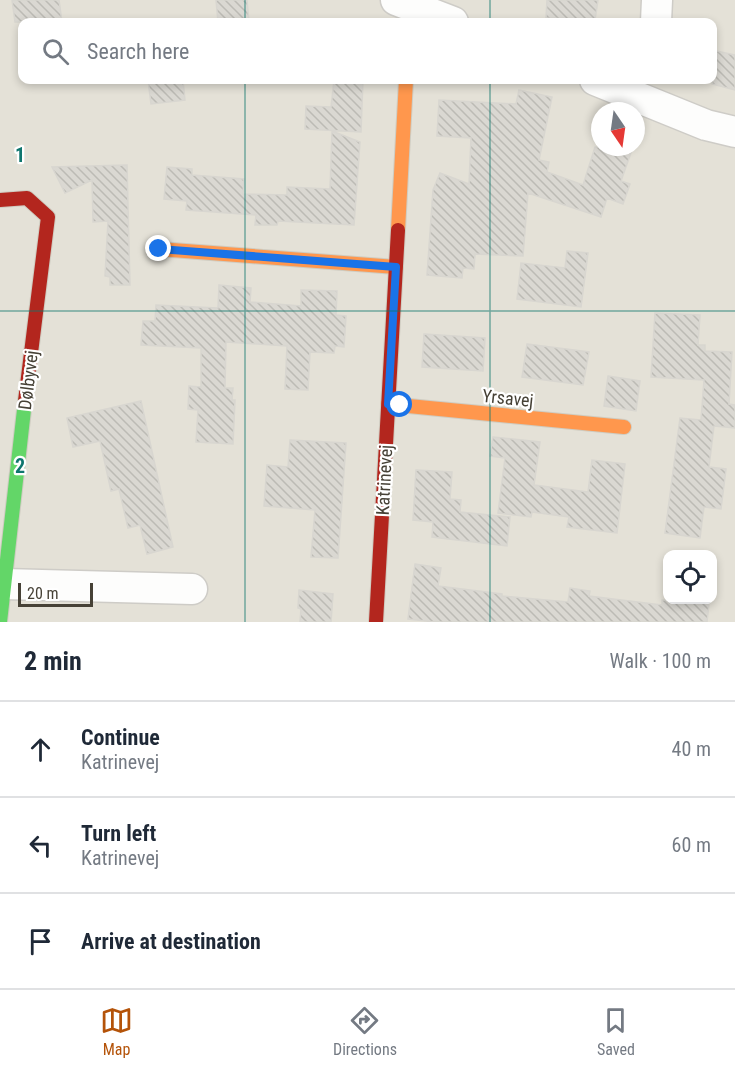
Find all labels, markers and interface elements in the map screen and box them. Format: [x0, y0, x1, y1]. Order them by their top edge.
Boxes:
search box [18, 18, 717, 84]
icon: search [39, 35, 72, 68]
text: Search here [87, 39, 189, 64]
north arrow [591, 102, 645, 156]
text: 1 [15, 143, 25, 167]
route end [145, 235, 171, 261]
street label: Dølbyvej [14, 349, 42, 411]
street label: Yrsavej [481, 385, 535, 411]
route start [386, 391, 412, 417]
street label: Katrinevej [372, 444, 396, 516]
text: 2 [15, 454, 25, 478]
map controls [663, 550, 717, 604]
button: locate [663, 550, 717, 604]
scale bar [18, 580, 93, 608]
text: 20 m [27, 584, 59, 603]
text: 2 min [24, 646, 82, 676]
text: Walk · 100 m [610, 649, 711, 673]
text: Continue [81, 725, 160, 750]
icon: ahead [24, 733, 57, 766]
text: 40 m [672, 737, 711, 761]
text: Katrinevej [81, 750, 159, 774]
text: Turn left [81, 821, 156, 846]
icon: left [24, 829, 57, 862]
text: 60 m [672, 833, 711, 857]
text: Katrinevej [81, 846, 159, 870]
icon: arrive [24, 925, 57, 958]
text: Arrive at destination [81, 929, 261, 954]
tab: Map [100, 1004, 133, 1059]
tab: Directions [333, 1004, 397, 1059]
tab: Saved [597, 1004, 635, 1059]

